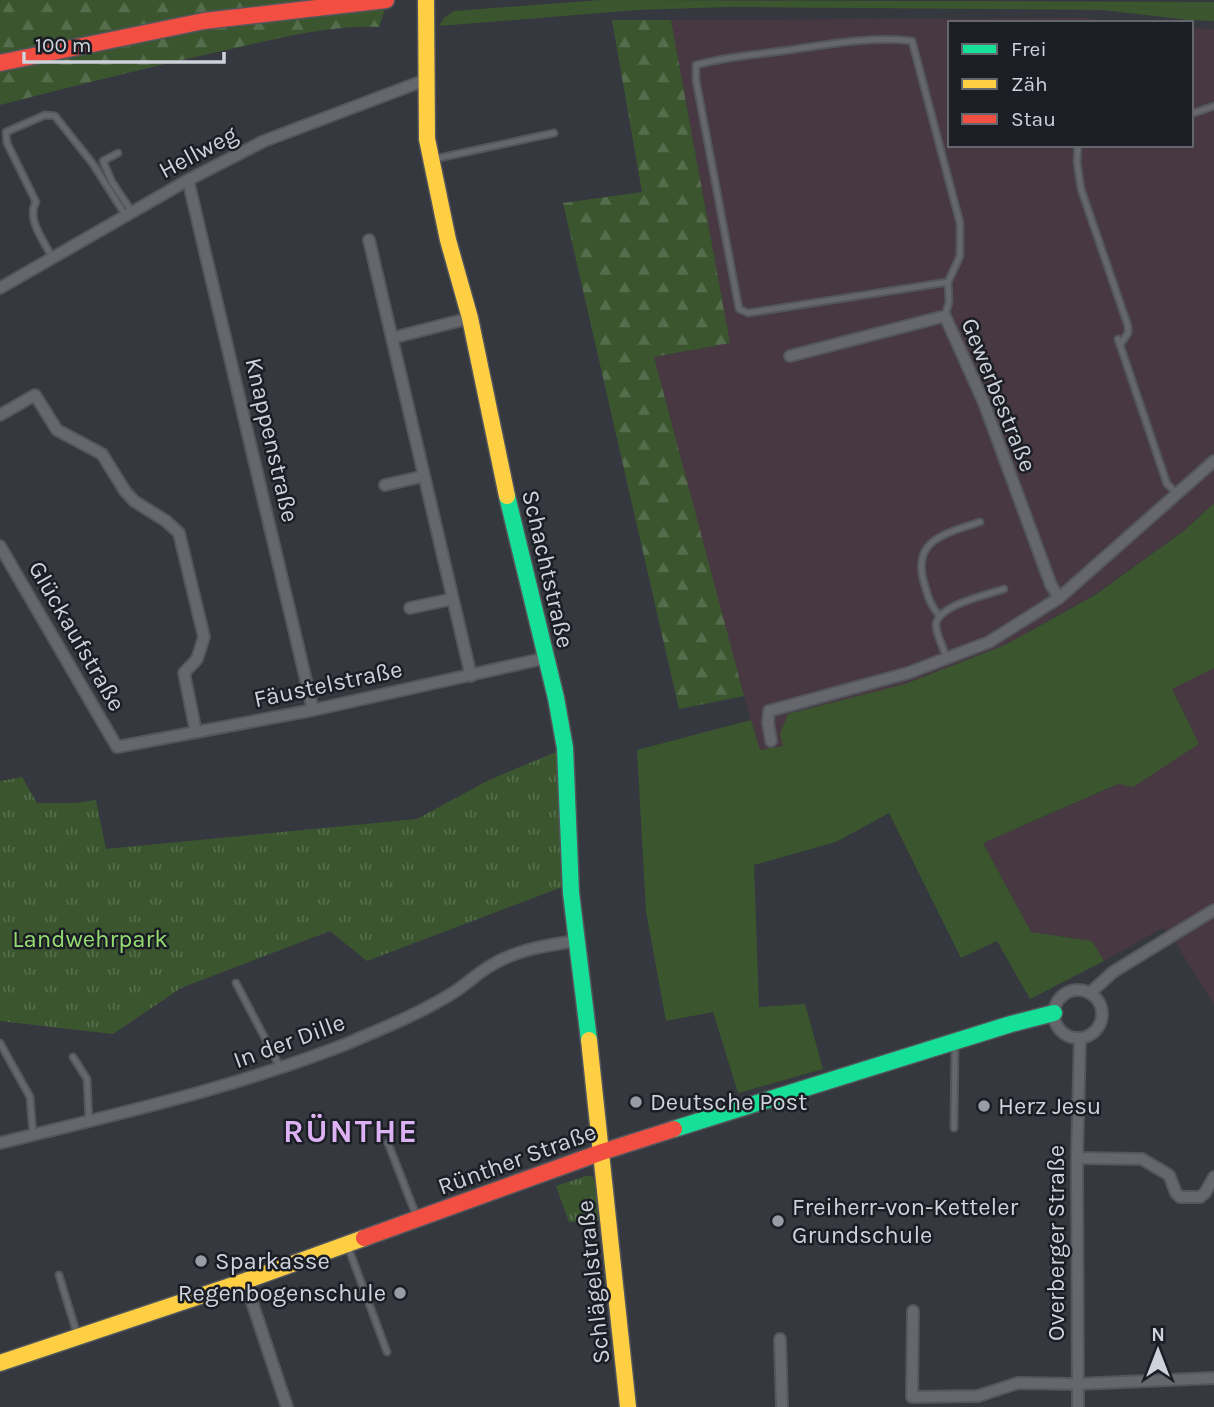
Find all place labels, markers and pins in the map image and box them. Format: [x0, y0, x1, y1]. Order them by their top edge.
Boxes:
place label: Deutsche Post [650, 1088, 807, 1116]
place label: Herz Jesu [998, 1092, 1101, 1120]
marker: Deutsche Post [628, 1094, 644, 1110]
marker: Herz Jesu [976, 1098, 992, 1114]
place label: Freiherr-von-Ketteler Grundschule [792, 1193, 1019, 1249]
marker: Freiherr-von-Ketteler Grundschule [770, 1213, 786, 1229]
place label: Sparkasse [215, 1247, 330, 1275]
marker: Sparkasse [193, 1253, 209, 1269]
place label: Regenbogenschule [178, 1279, 386, 1307]
marker: Regenbogenschule [392, 1285, 408, 1301]

